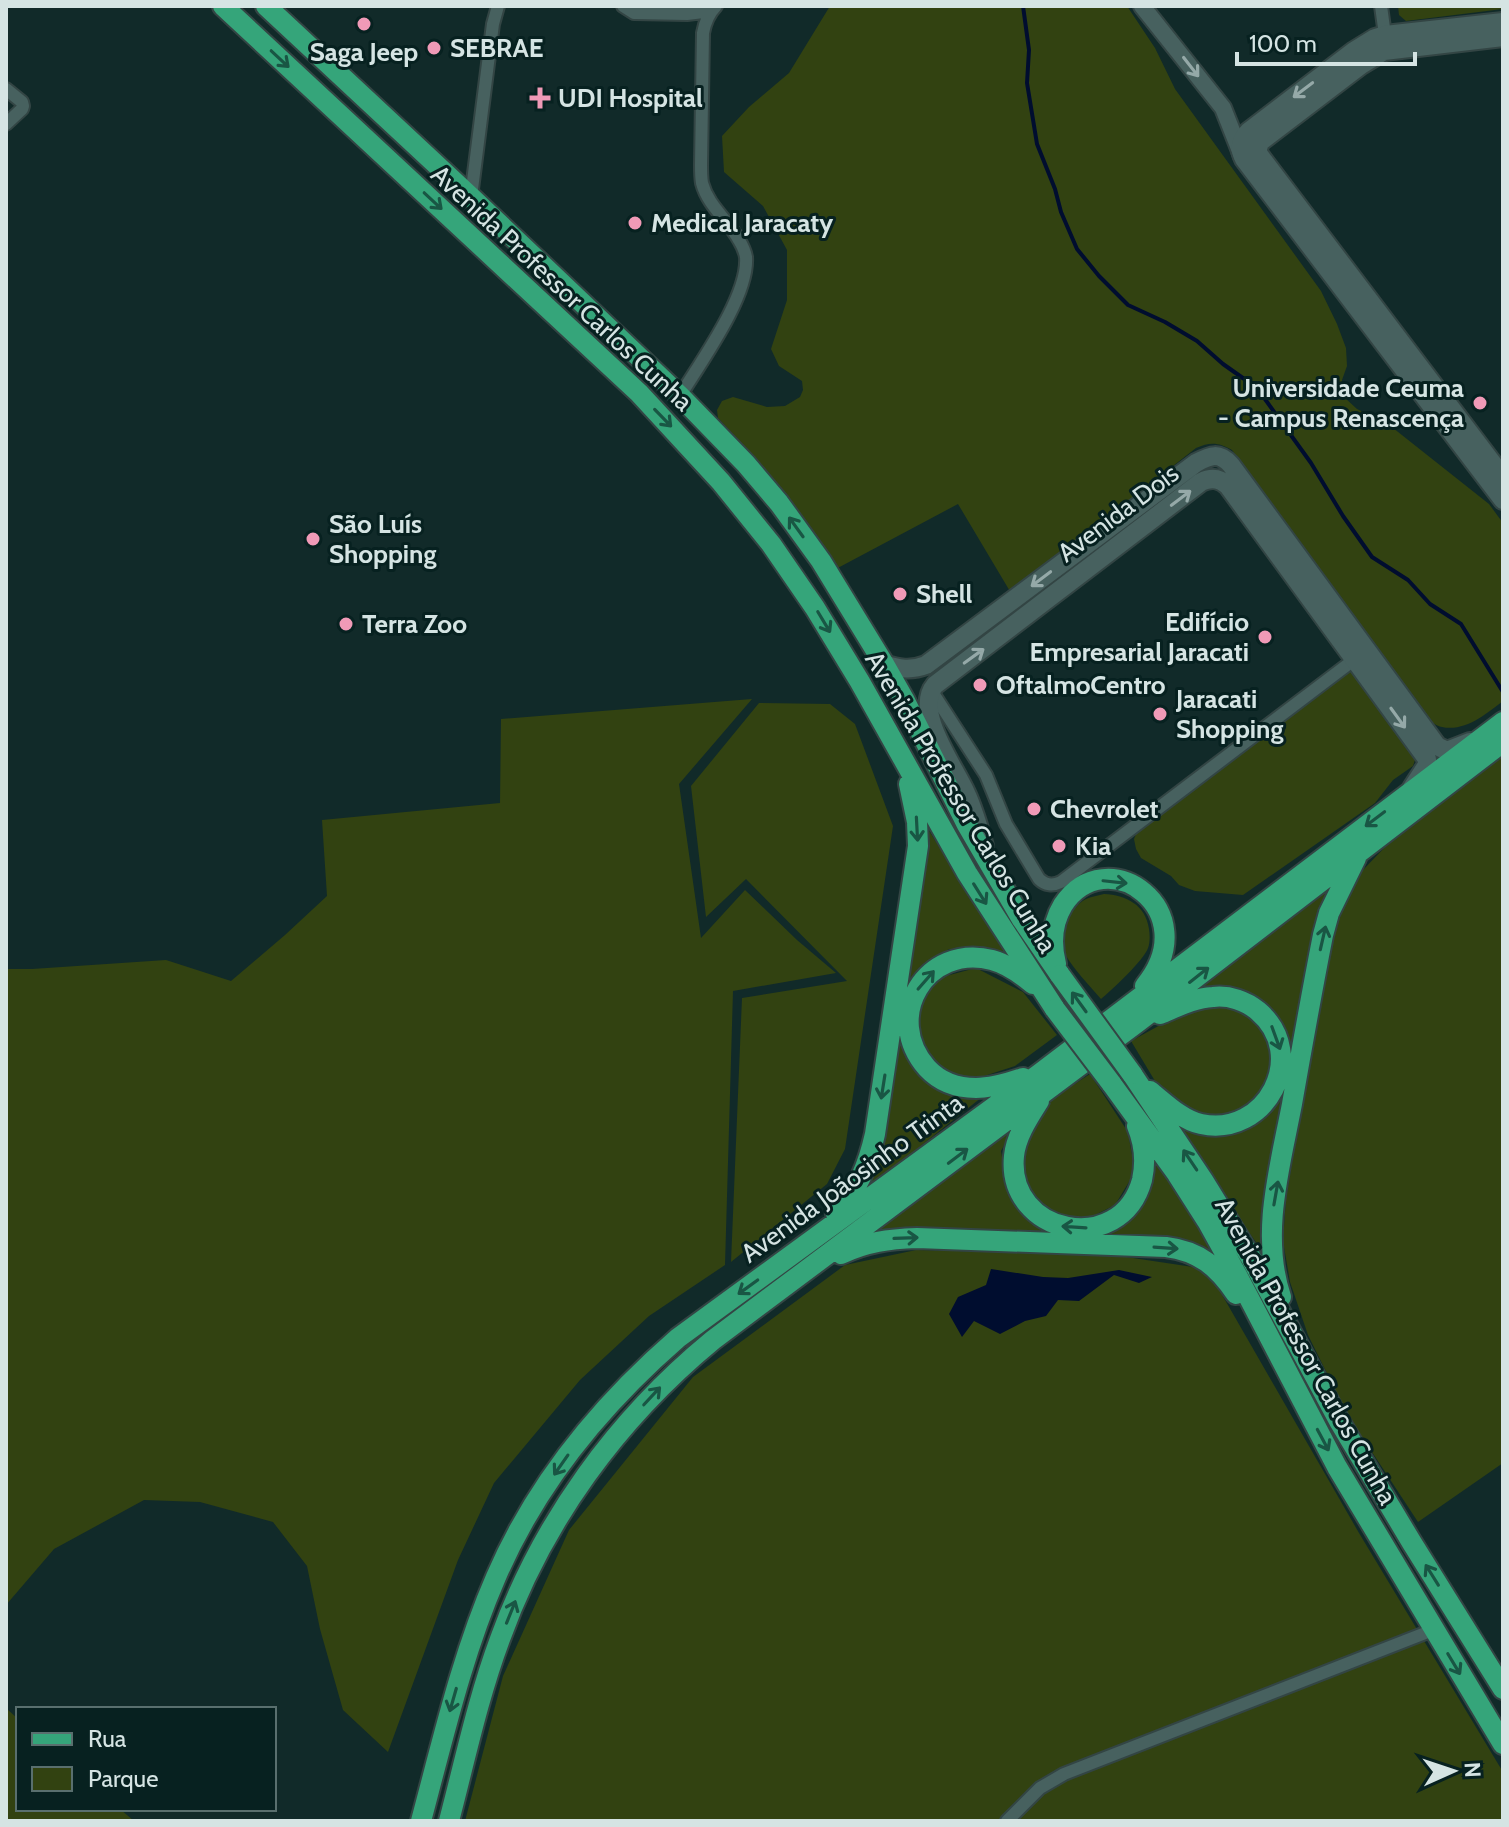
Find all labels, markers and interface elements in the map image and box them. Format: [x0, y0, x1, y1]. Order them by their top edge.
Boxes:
marker: Saga Jeep [355, 15, 373, 33]
scale bar [1237, 16, 1415, 66]
text: 100 m [1249, 29, 1317, 58]
place label: SEBRAE [450, 32, 543, 64]
place label: Saga Jeep [310, 36, 418, 68]
marker: SEBRAE [425, 39, 443, 57]
one-way arrow [270, 50, 290, 69]
one-way arrow [1182, 56, 1199, 77]
one-way arrow [1293, 81, 1314, 98]
place label: UDI Hospital [558, 82, 703, 114]
marker: UDI Hospital [529, 87, 551, 109]
street label: Avenida Professor Carlos Cunha [425, 158, 700, 418]
one-way arrow [423, 191, 443, 209]
place label: Medical Jaracaty [651, 207, 833, 239]
marker: Medical Jaracaty [626, 214, 644, 232]
place label: Universidade Ceuma - Campus Renascença [1218, 372, 1464, 434]
marker: Universidade Ceuma - Campus Renascença [1471, 394, 1489, 412]
one-way arrow [653, 408, 672, 427]
street label: Avenida Dois [1051, 457, 1185, 569]
one-way arrow [1169, 489, 1191, 506]
place label: São Luís Shopping [329, 508, 436, 570]
one-way arrow [788, 517, 805, 539]
marker: São Luís Shopping [304, 530, 322, 548]
one-way arrow [1031, 571, 1052, 588]
place label: Shell [916, 578, 972, 610]
marker: Shell [891, 585, 909, 603]
place label: Edifício Empresarial Jaracati [1030, 606, 1249, 668]
place label: Terra Zoo [362, 608, 467, 640]
one-way arrow [816, 610, 832, 633]
marker: Terra Zoo [337, 615, 355, 633]
marker: Edifício Empresarial Jaracati [1256, 628, 1274, 646]
street label: Avenida Professor Carlos Cunha [858, 645, 1064, 959]
one-way arrow [963, 648, 984, 665]
place label: OftalmoCentro [996, 669, 1166, 701]
marker: OftalmoCentro [971, 676, 989, 694]
place label: Jaracati Shopping [1175, 683, 1283, 745]
marker: Jaracati Shopping [1151, 705, 1169, 723]
one-way arrow [1390, 707, 1406, 729]
place label: Chevrolet [1050, 793, 1159, 825]
marker: Chevrolet [1025, 800, 1043, 818]
one-way arrow [1365, 810, 1387, 827]
one-way arrow [909, 815, 924, 842]
place label: Kia [1075, 830, 1111, 862]
marker: Kia [1050, 837, 1068, 855]
one-way arrow [1102, 874, 1128, 889]
one-way arrow [973, 882, 989, 905]
one-way arrow [1316, 925, 1331, 951]
one-way arrow [1188, 966, 1209, 983]
one-way arrow [917, 970, 935, 990]
one-way arrow [1071, 991, 1088, 1013]
one-way arrow [1270, 1025, 1284, 1050]
one-way arrow [875, 1074, 890, 1099]
street label: Avenida Joãosinho Trinta [735, 1086, 970, 1269]
one-way arrow [947, 1148, 968, 1165]
one-way arrow [1182, 1150, 1198, 1172]
one-way arrow [1269, 1181, 1284, 1206]
street label: Avenida Professor Carlos Cunha [1208, 1192, 1404, 1511]
one-way arrow [1061, 1219, 1088, 1234]
one-way arrow [892, 1231, 919, 1246]
one-way arrow [1152, 1241, 1179, 1256]
one-way arrow [738, 1278, 759, 1295]
one-way arrow [643, 1386, 662, 1406]
one-way arrow [1315, 1428, 1331, 1451]
one-way arrow [553, 1453, 569, 1475]
one-way arrow [1424, 1564, 1440, 1587]
one-way arrow [504, 1600, 519, 1625]
one-way arrow [1446, 1652, 1462, 1675]
one-way arrow [445, 1686, 460, 1712]
legend [16, 1707, 276, 1811]
text: Rua [88, 1724, 127, 1753]
north arrow [1413, 1731, 1493, 1811]
text: N [1459, 1762, 1486, 1778]
text: Parque [88, 1764, 158, 1793]

